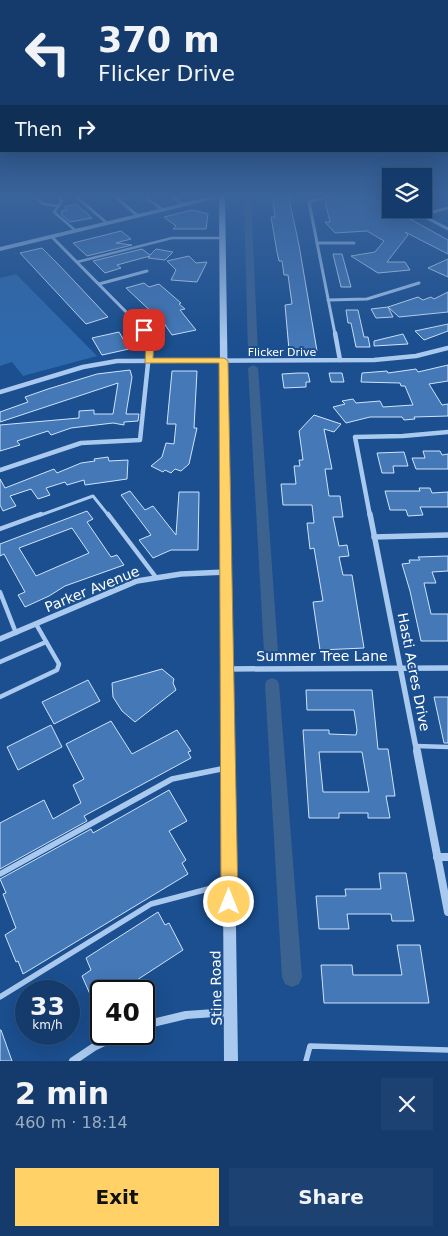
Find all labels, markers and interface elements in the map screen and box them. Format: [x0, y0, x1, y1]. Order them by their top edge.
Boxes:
icon: left [15, 20, 80, 85]
text: 370 m [98, 20, 220, 60]
text: Flicker Drive [98, 61, 235, 86]
icon: right [72, 115, 100, 143]
text: Then [15, 118, 62, 140]
map controls [382, 168, 432, 218]
button: layers [382, 168, 432, 218]
pin [123, 309, 165, 351]
icon: arrive [130, 316, 158, 344]
street label: Flicker Drive [248, 346, 317, 359]
street label: Parker Avenue [42, 563, 142, 615]
street label: Hasti Acres Drive [395, 611, 433, 733]
street label: Summer Tree Lane [256, 648, 388, 664]
position arrow [202, 875, 254, 927]
street label: Stine Road [207, 950, 225, 1026]
speed limit sign: 40 [90, 980, 155, 1045]
text: 33 [30, 992, 65, 1021]
text: km/h [32, 1018, 63, 1032]
text: 2 min [15, 1076, 109, 1111]
button: close [381, 1078, 433, 1130]
text: 460 m · 18:14 [15, 1113, 128, 1132]
button: Exit [15, 1168, 219, 1226]
button: Share [229, 1168, 433, 1226]

